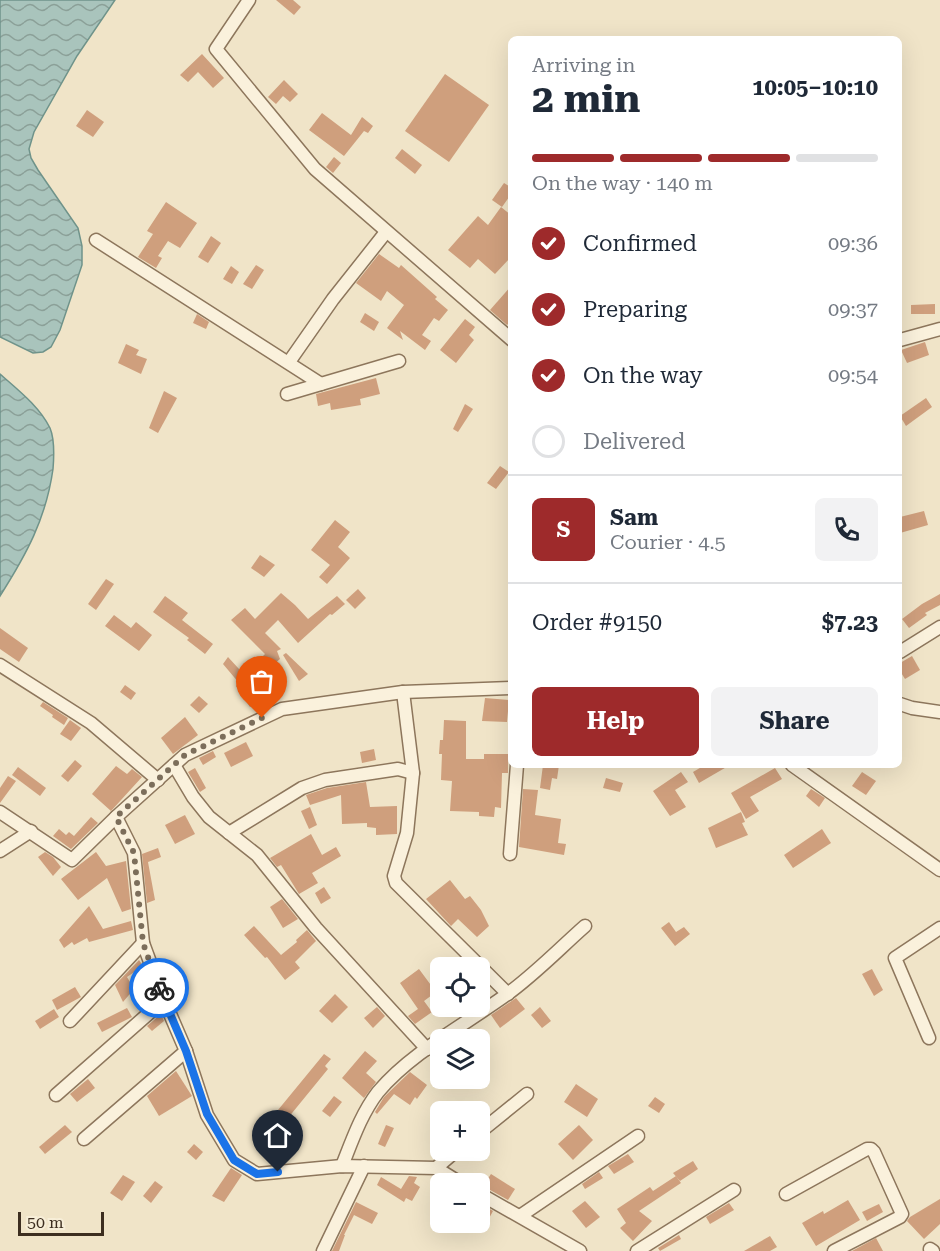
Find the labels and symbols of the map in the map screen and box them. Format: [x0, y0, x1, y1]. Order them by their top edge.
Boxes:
pin [236, 656, 287, 718]
courier [129, 958, 189, 1018]
pin [252, 1110, 303, 1172]
scale bar [18, 1209, 104, 1236]

